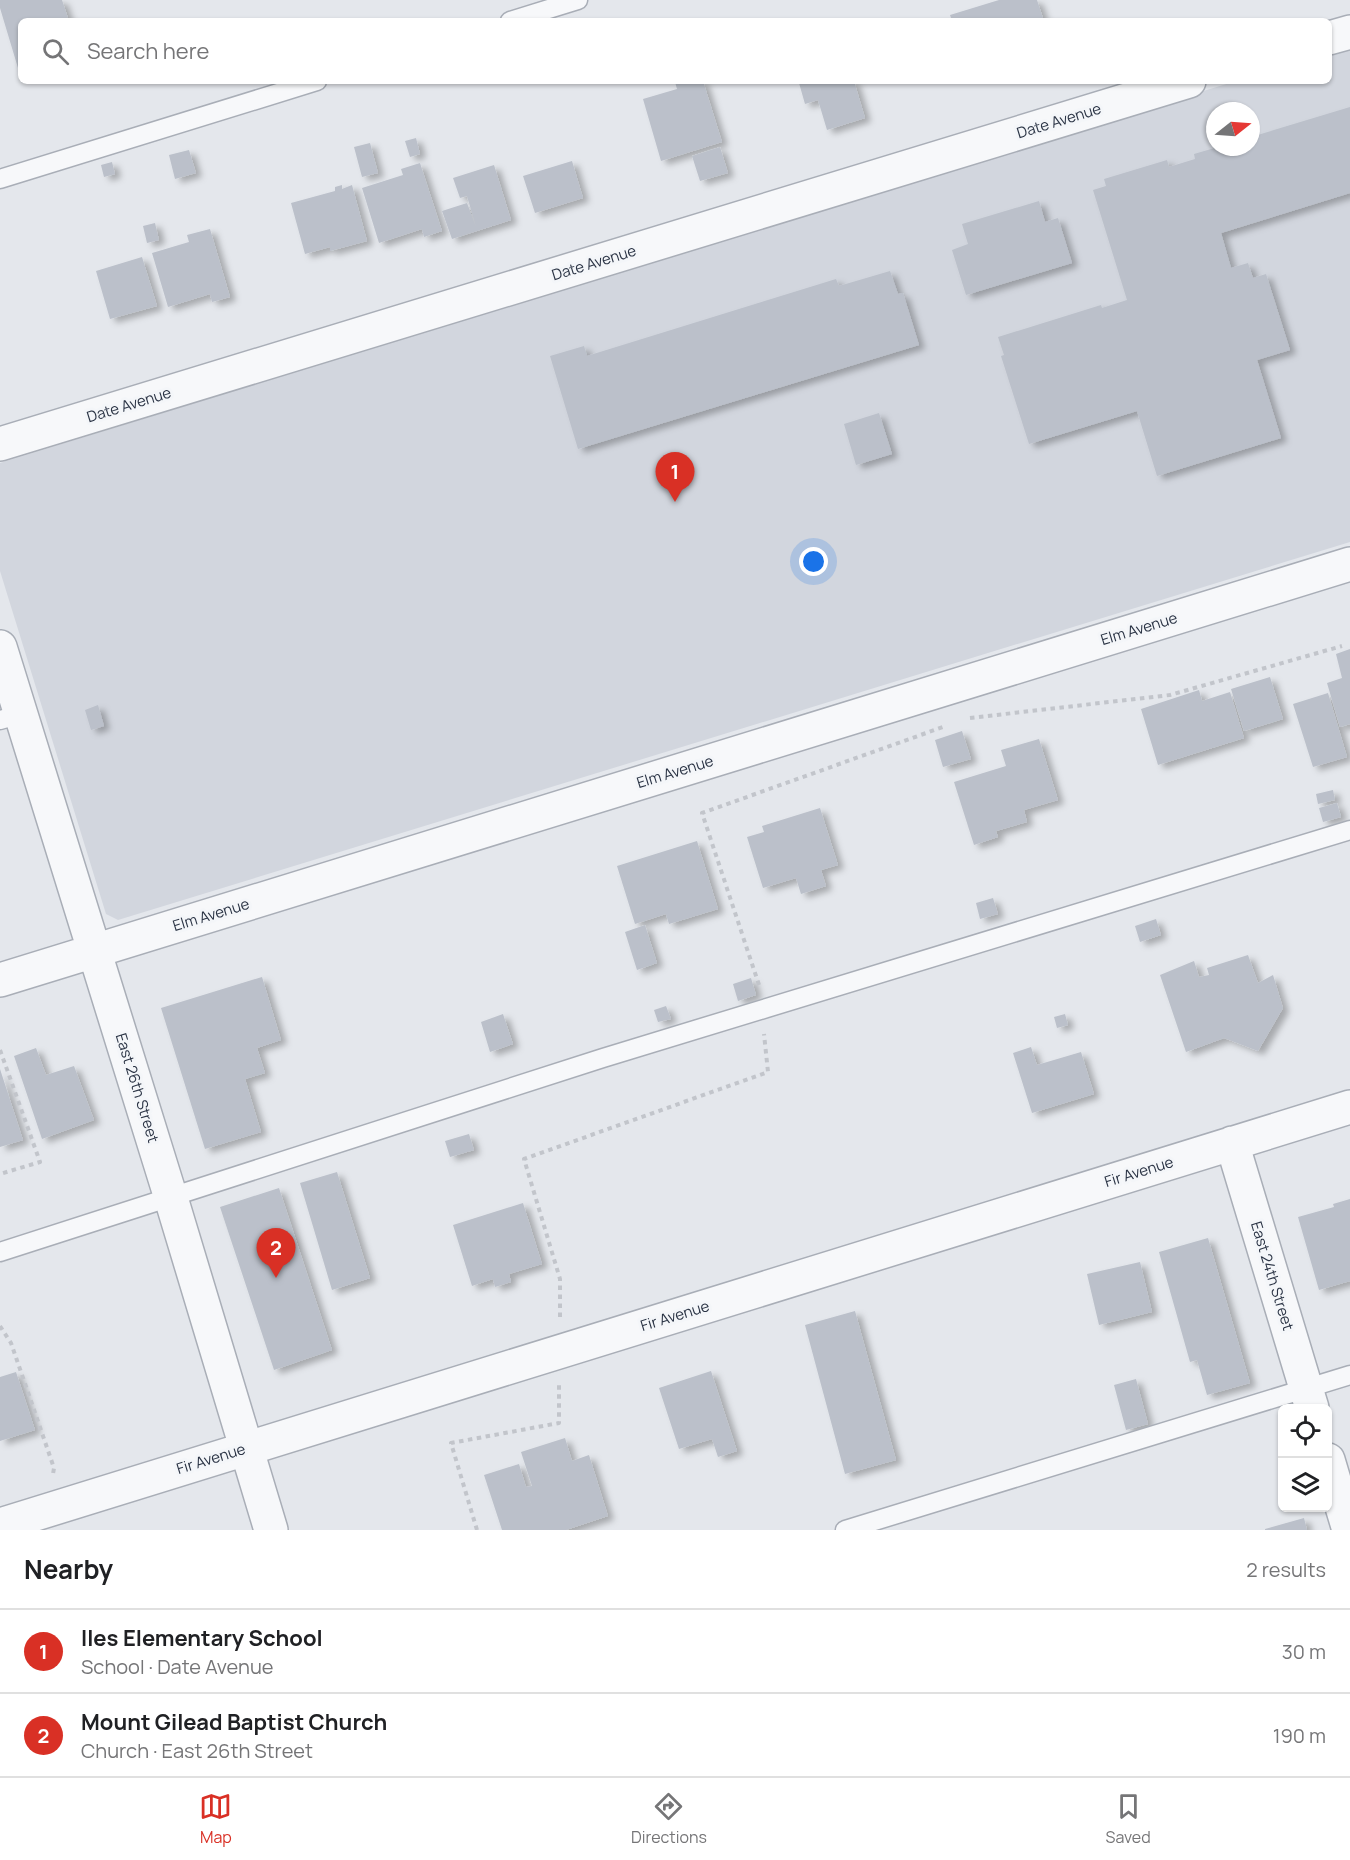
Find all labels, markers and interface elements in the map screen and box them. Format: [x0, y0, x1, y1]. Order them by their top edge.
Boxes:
search box [18, 18, 1332, 84]
icon: search [39, 35, 72, 68]
text: Search here [87, 36, 209, 66]
street label: Date Avenue [1014, 98, 1104, 143]
north arrow [1206, 102, 1260, 156]
street label: Date Avenue [549, 240, 639, 285]
street label: Date Avenue [84, 382, 174, 427]
pin: 1 [656, 452, 694, 502]
your location [799, 547, 828, 576]
street label: Elm Avenue [1098, 607, 1180, 650]
street label: Elm Avenue [634, 750, 716, 793]
street label: Elm Avenue [170, 893, 252, 936]
street label: East 26th Street [111, 1030, 164, 1145]
street label: Fir Avenue [1102, 1151, 1176, 1192]
street label: East 24th Street [1246, 1219, 1299, 1333]
pin: 2 [256, 1228, 296, 1278]
street label: Fir Avenue [638, 1295, 712, 1336]
map controls [1278, 1404, 1332, 1512]
button: locate [1278, 1404, 1332, 1458]
street label: Fir Avenue [174, 1438, 248, 1479]
button: layers [1278, 1458, 1332, 1512]
text: Nearby [24, 1551, 113, 1587]
text: 2 results [1246, 1556, 1326, 1583]
text: Iles Elementary School [81, 1623, 323, 1653]
text: 1 [39, 1638, 48, 1665]
text: 30 m [1282, 1638, 1326, 1665]
text: School · Date Avenue [81, 1653, 273, 1680]
text: Mount Gilead Baptist Church [81, 1707, 387, 1737]
text: 2 [38, 1722, 49, 1749]
text: 190 m [1273, 1722, 1326, 1749]
text: Church · East 26th Street [81, 1737, 313, 1764]
tab: Map [199, 1790, 232, 1848]
tab: Directions [631, 1790, 707, 1848]
tab: Saved [1106, 1790, 1151, 1848]

